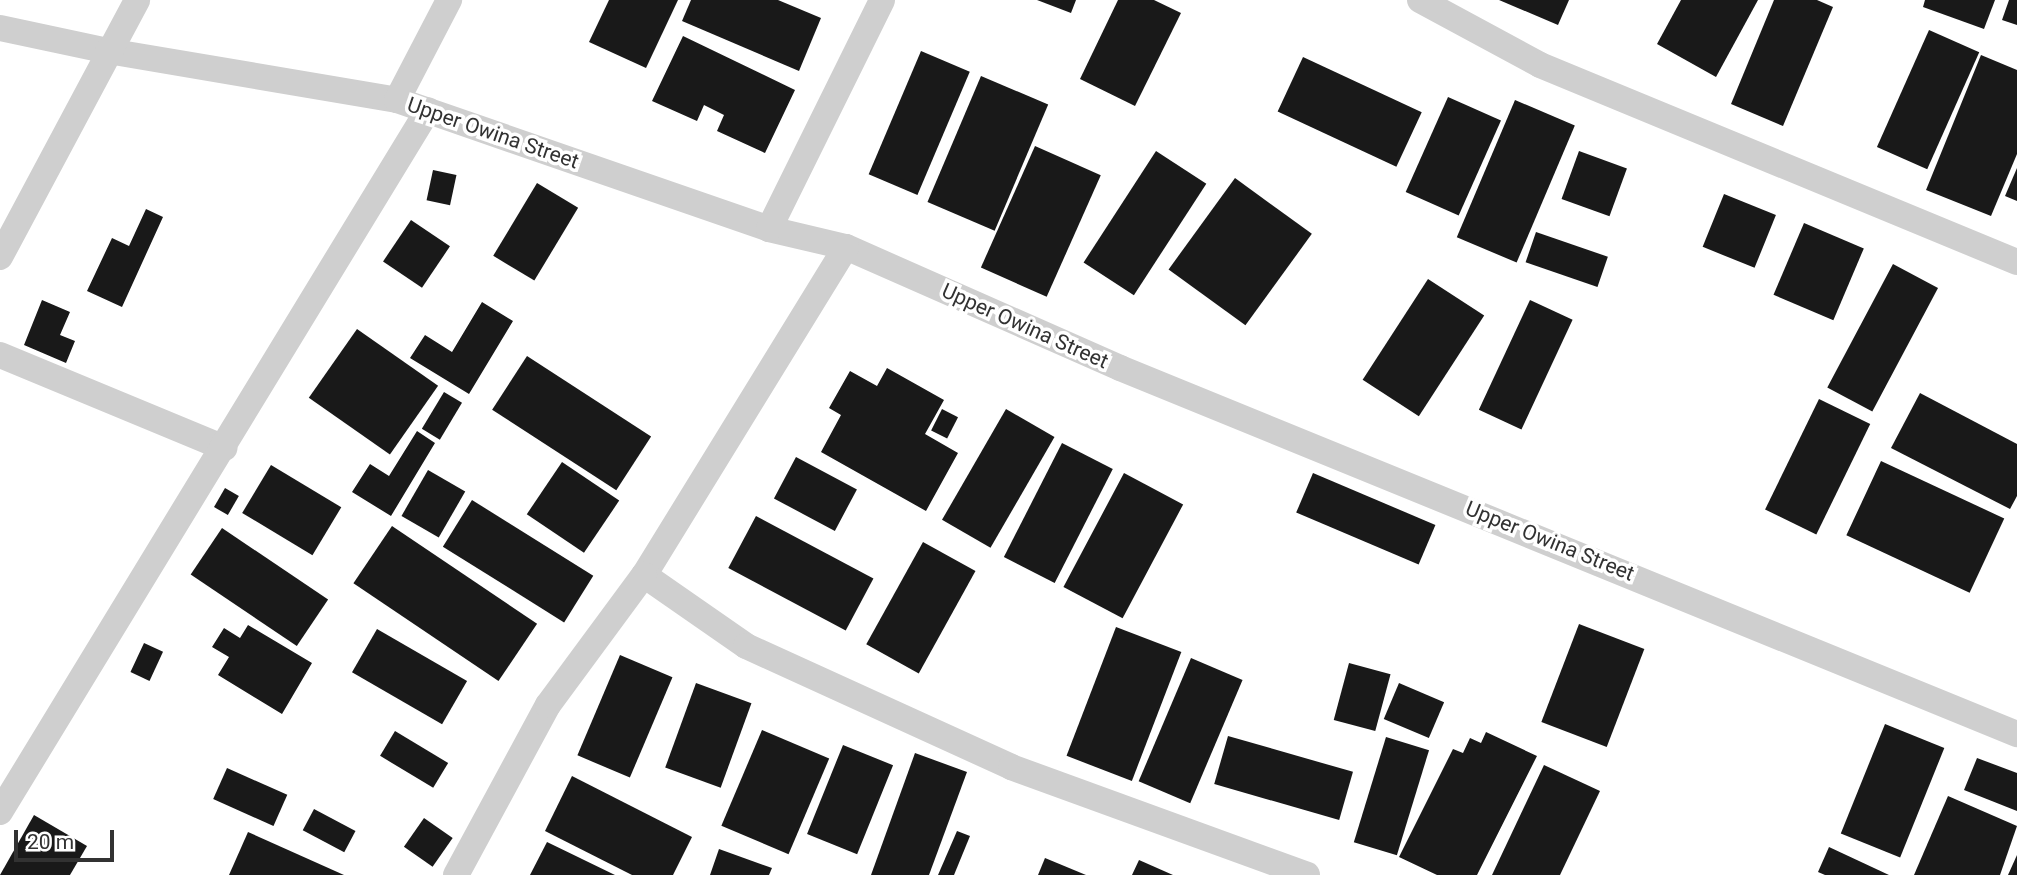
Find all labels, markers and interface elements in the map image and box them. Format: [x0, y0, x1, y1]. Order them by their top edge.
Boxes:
street label: Upper Owina Street [404, 92, 582, 174]
street label: Upper Owina Street [938, 278, 1112, 374]
street label: Upper Owina Street [1462, 496, 1638, 586]
scale bar [18, 816, 117, 860]
text: 20 m [27, 830, 74, 854]

